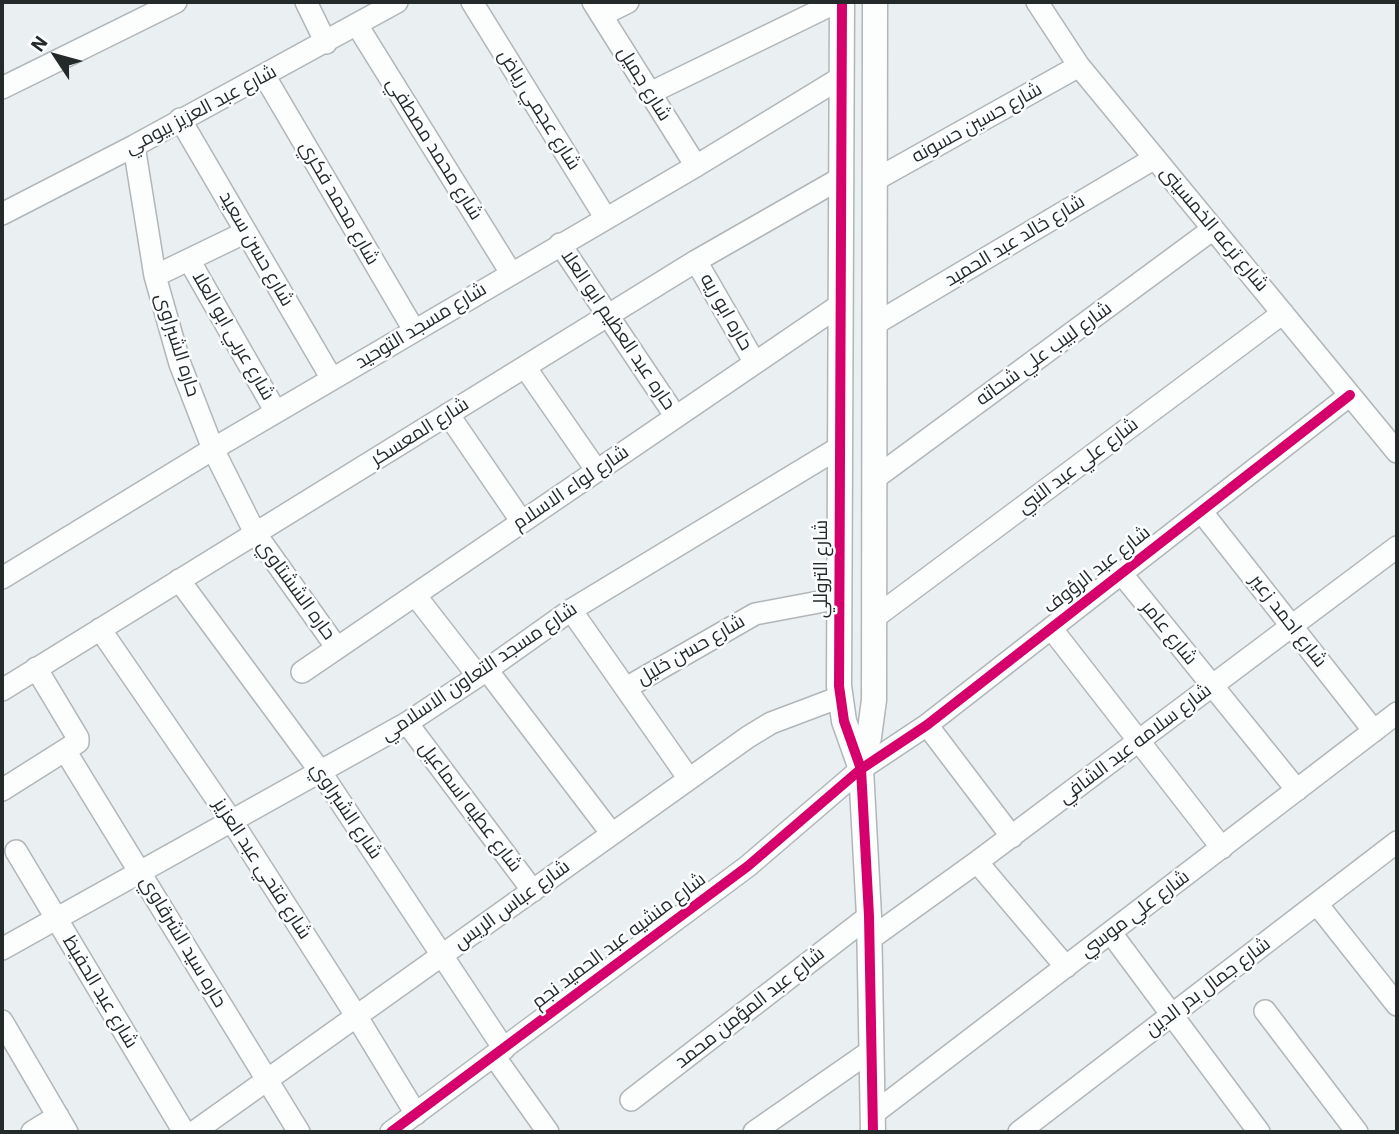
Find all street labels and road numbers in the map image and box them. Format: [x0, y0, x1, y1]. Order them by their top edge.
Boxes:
street label: شارع جميل [612, 43, 676, 125]
street label: شارع عجمي رياض [493, 45, 585, 175]
street label: شارع عبد العزيز بيومي [121, 60, 281, 160]
street label: شارع محمد مصطفي [381, 73, 487, 225]
street label: شارع حسين حسونه [908, 78, 1046, 168]
street label: شارع محمد فكري [294, 137, 384, 269]
street label: شارع ترعه الخمسينى [1155, 162, 1273, 296]
street label: شارع حسن سعيد [214, 187, 298, 311]
street label: شارع خالد عبد الحميد [941, 190, 1089, 292]
street label: حاره عبد العظيم ابو العلا [556, 246, 680, 414]
street label: شارع عربي ابو العلا [187, 267, 279, 405]
street label: حاره ابو ريه [695, 270, 757, 354]
street label: شارع مسجد التوحيد [351, 278, 491, 374]
street label: حاره الشبراوى [150, 291, 204, 399]
street label: شارع لبيب علي شحاته [972, 297, 1116, 411]
street label: شارع المعسكر [367, 393, 473, 471]
street label: شارع علي عبد النبي [1013, 413, 1143, 519]
street label: شارع لواء الاسلام [509, 441, 633, 535]
street label: شارع التروللي [811, 520, 833, 618]
street label: شارع عبد الرؤوف [1039, 521, 1155, 619]
street label: حاره الششتاوي [252, 535, 340, 645]
street label: شارع احمد زعير [1245, 570, 1331, 672]
street label: شارع عامر [1136, 596, 1202, 670]
street label: شارع مسجد التعاون الاسلامي [377, 598, 581, 746]
street label: شارع حسن خليل [633, 610, 749, 690]
street label: شارع سلامه عبد الشافي [1054, 679, 1216, 809]
street label: شارع عطيه اسماعيل [414, 737, 526, 877]
street label: شارع الشبراوي [305, 758, 387, 864]
street label: شارع فتحي عبد العزيز [208, 794, 316, 944]
street label: شارع عباس الريس [450, 855, 574, 955]
street label: شارع علي موسي [1076, 866, 1194, 962]
street label: شارع منشيه عبد الحميد نجم [528, 868, 710, 1014]
street label: حاره سيد الشرقاوي [135, 872, 231, 1012]
street label: شارع عبد الحفيظ [57, 932, 143, 1052]
street label: شارع جمال بدر الدين [1141, 932, 1275, 1042]
street label: شارع عبد المؤمن محمد [671, 943, 829, 1073]

